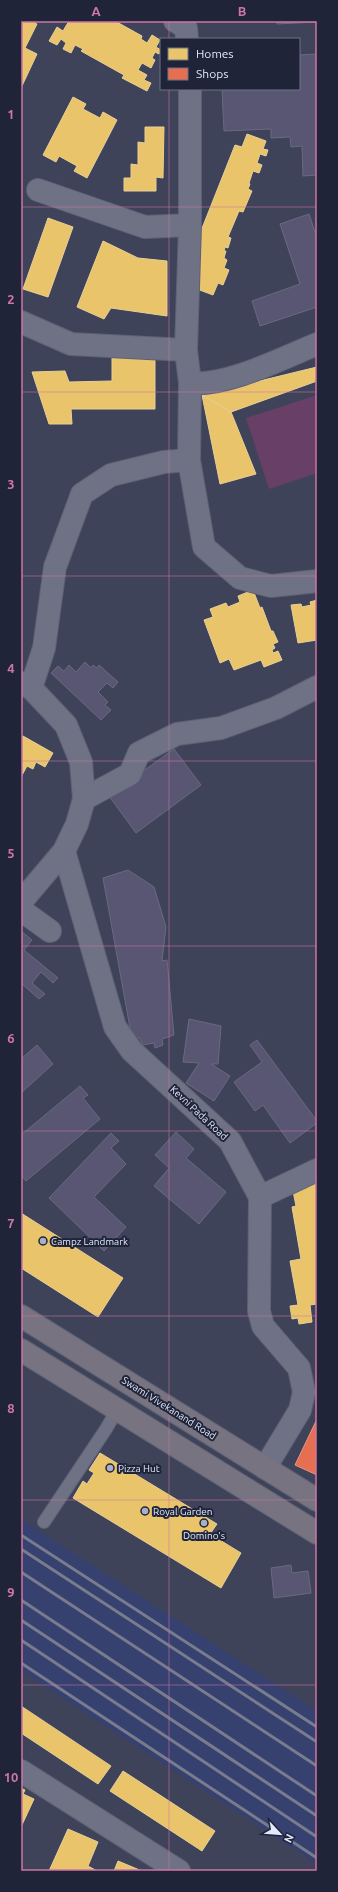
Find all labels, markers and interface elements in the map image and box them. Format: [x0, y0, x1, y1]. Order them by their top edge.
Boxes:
text: A [91, 4, 101, 18]
text: B [238, 4, 247, 18]
legend [160, 38, 300, 90]
text: Homes [196, 47, 234, 60]
text: Shops [196, 67, 228, 80]
text: 1 [7, 107, 15, 121]
text: 2 [7, 292, 15, 306]
text: 3 [7, 477, 15, 491]
text: 4 [7, 661, 15, 675]
text: 5 [7, 846, 15, 860]
text: 6 [7, 1031, 15, 1045]
street label: Kevni Pada Road [168, 1084, 230, 1142]
text: 7 [7, 1216, 15, 1230]
marker: Campz Landmark [38, 1236, 48, 1246]
place label: Campz Landmark [51, 1236, 128, 1247]
street label: Swami Vivekanand Road [120, 1374, 218, 1442]
text: 8 [7, 1401, 15, 1415]
marker: Pizza Hut [105, 1463, 115, 1473]
place label: Pizza Hut [118, 1463, 160, 1474]
marker: Royal Garden [140, 1506, 150, 1516]
place label: Royal Garden [153, 1506, 213, 1517]
marker: Domino's [199, 1518, 209, 1528]
place label: Domino's [183, 1530, 225, 1541]
text: 9 [7, 1585, 15, 1599]
text: 10 [4, 1770, 18, 1784]
north arrow [260, 1814, 300, 1854]
text: N [282, 1832, 296, 1845]

